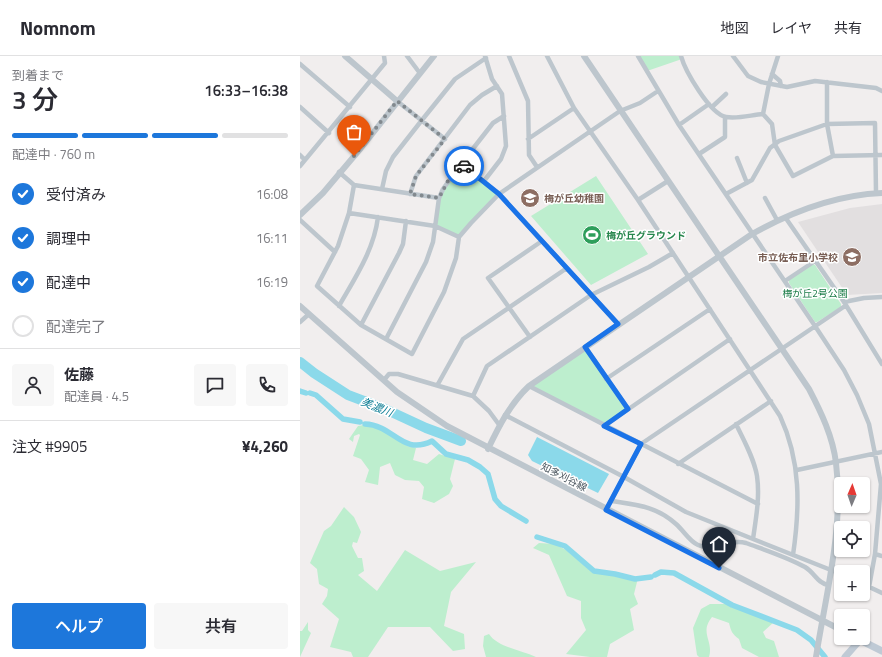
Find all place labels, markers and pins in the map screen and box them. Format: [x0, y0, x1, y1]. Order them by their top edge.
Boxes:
pin [337, 115, 371, 156]
school or university icon: 梅が丘幼稚園 [519, 187, 541, 209]
place label: 梅が丘幼稚園 [544, 191, 604, 206]
sports icon: 梅が丘グラウンド [581, 224, 603, 246]
place label: 梅が丘グラウンド [606, 228, 686, 243]
school or university icon: 市立佐布里小学校 [841, 246, 863, 268]
place label: 市立佐布里小学校 [758, 250, 838, 265]
pin [702, 527, 736, 568]

